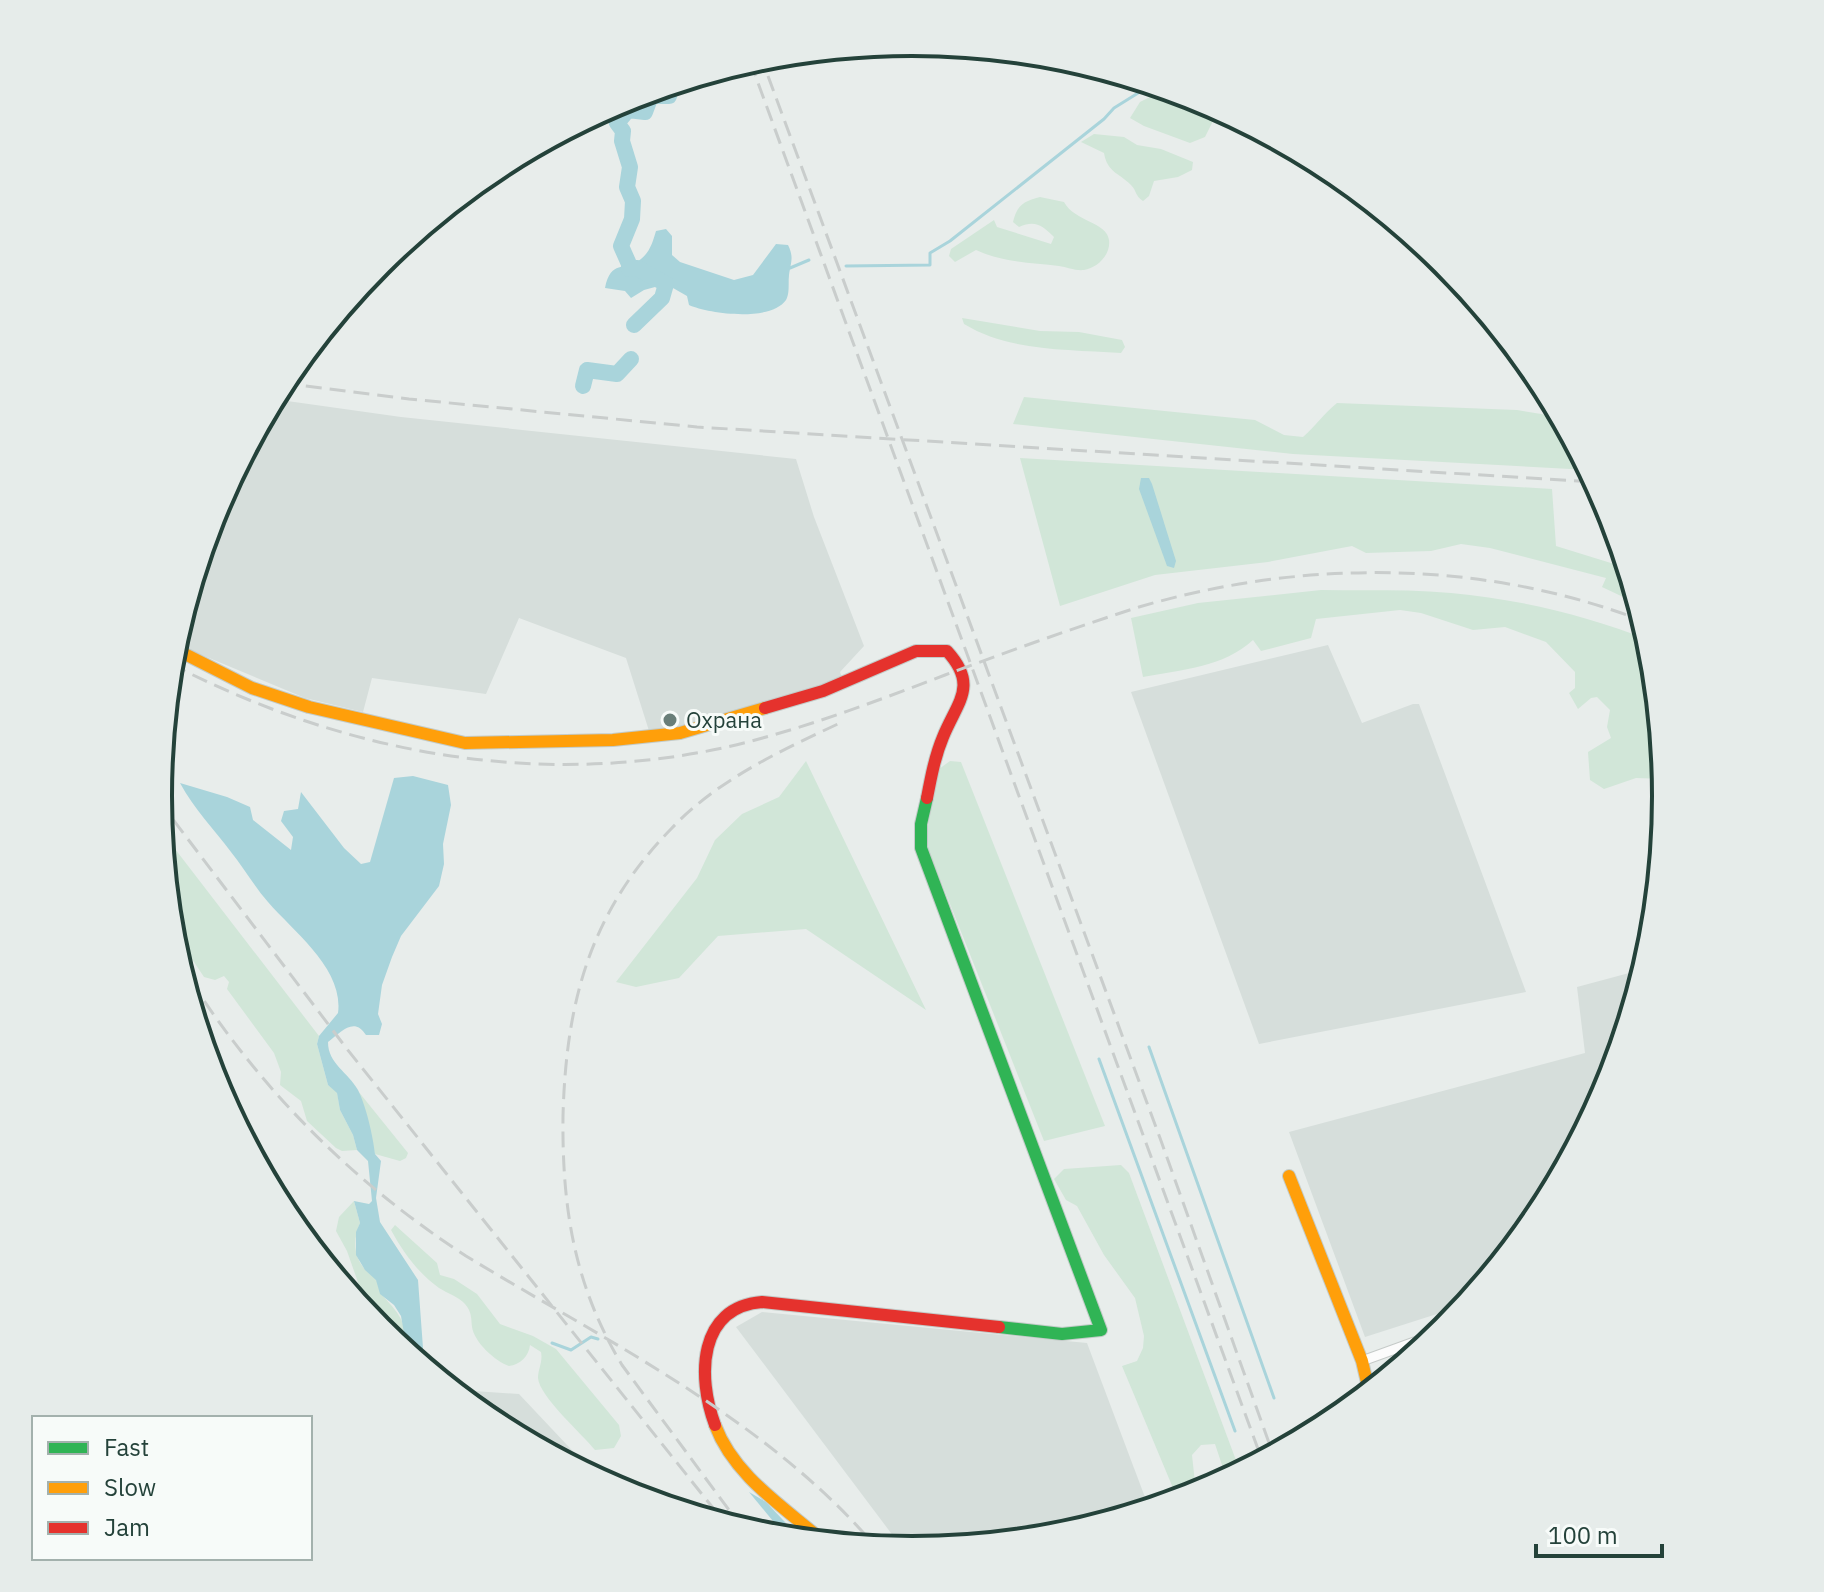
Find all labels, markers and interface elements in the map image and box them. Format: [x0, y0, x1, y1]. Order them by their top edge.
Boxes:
place label: Охрана [686, 705, 762, 734]
marker: Охрана [661, 711, 679, 729]
legend [32, 1416, 312, 1560]
text: Fast [104, 1431, 149, 1463]
text: Slow [104, 1471, 156, 1503]
scale bar [1536, 1508, 1662, 1558]
text: Jam [104, 1511, 150, 1543]
text: 100 m [1548, 1519, 1618, 1551]

